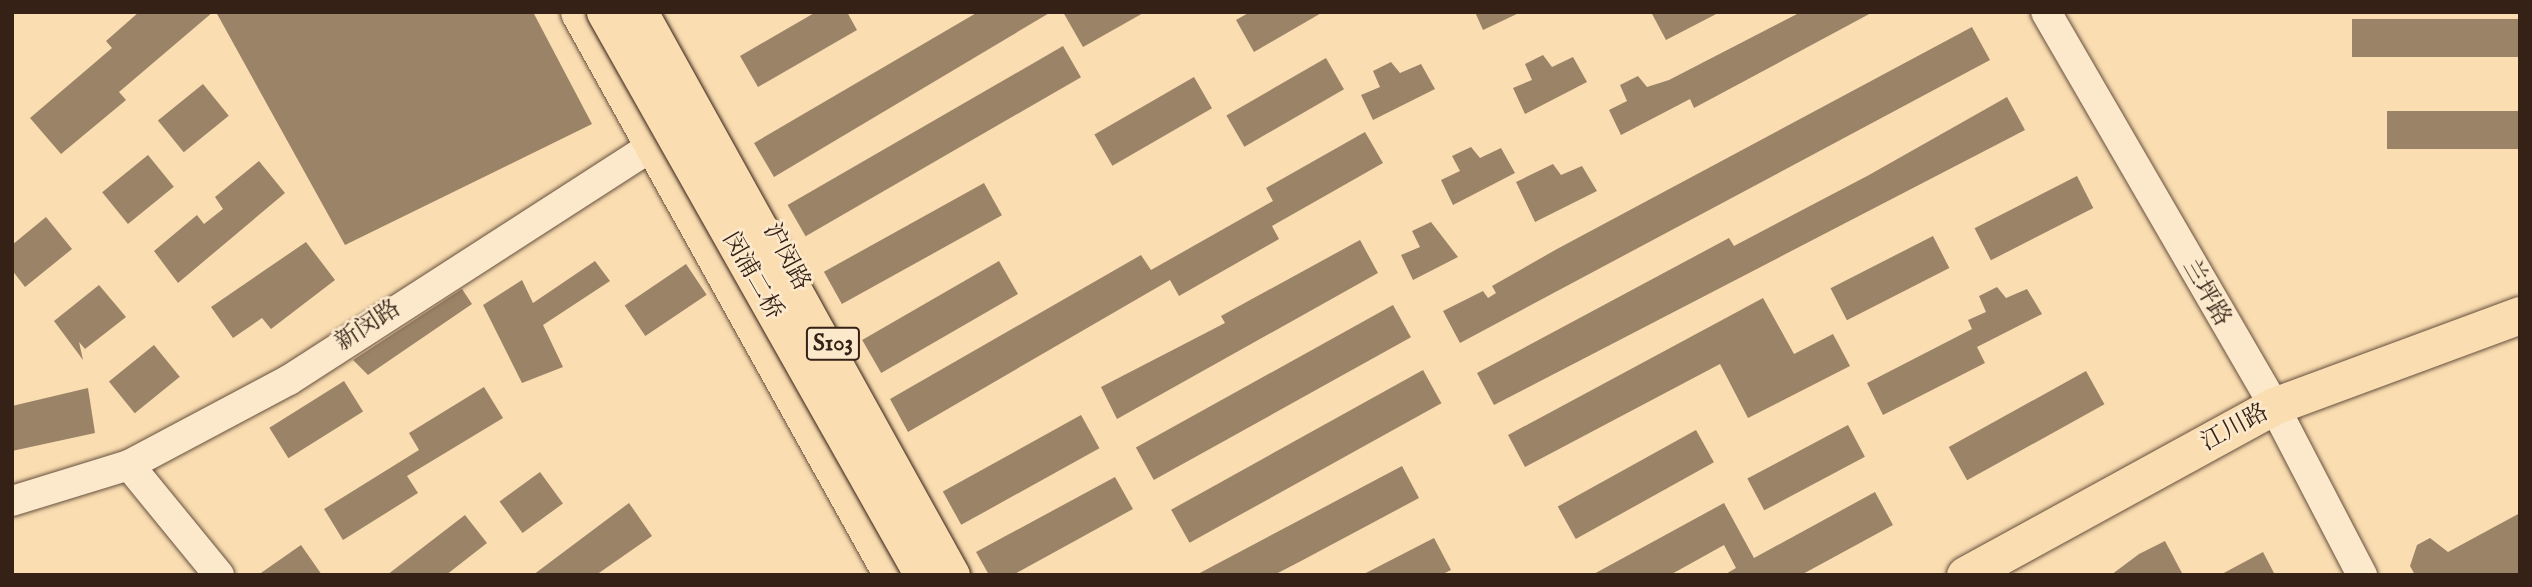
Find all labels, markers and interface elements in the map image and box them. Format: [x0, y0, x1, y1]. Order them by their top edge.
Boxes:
street label: 沪闵路 [756, 218, 816, 296]
street label: 闵浦二桥 [716, 227, 788, 325]
street label: 兰坪路 [2176, 255, 2236, 331]
street label: 新闵路 [330, 294, 406, 358]
road number: S103 [805, 324, 861, 364]
street label: 江川路 [2196, 398, 2274, 458]

